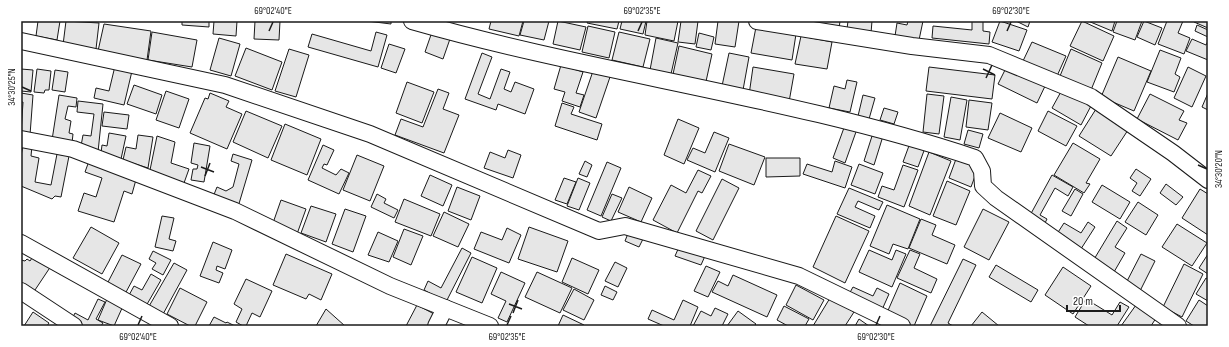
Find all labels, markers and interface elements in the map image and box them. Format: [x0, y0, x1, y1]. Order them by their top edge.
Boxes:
text: 69°02'40"E [254, 5, 292, 17]
text: 69°02'35"E [623, 5, 661, 17]
text: 69°02'30"E [992, 5, 1030, 17]
text: 34°30'25"N [6, 68, 18, 106]
text: 34°30'20"N [1213, 150, 1225, 188]
scale bar [1067, 287, 1120, 313]
text: 20 m [1073, 294, 1093, 309]
text: 69°02'40"E [119, 331, 157, 343]
text: 69°02'35"E [488, 331, 526, 343]
text: 69°02'30"E [857, 331, 895, 343]

